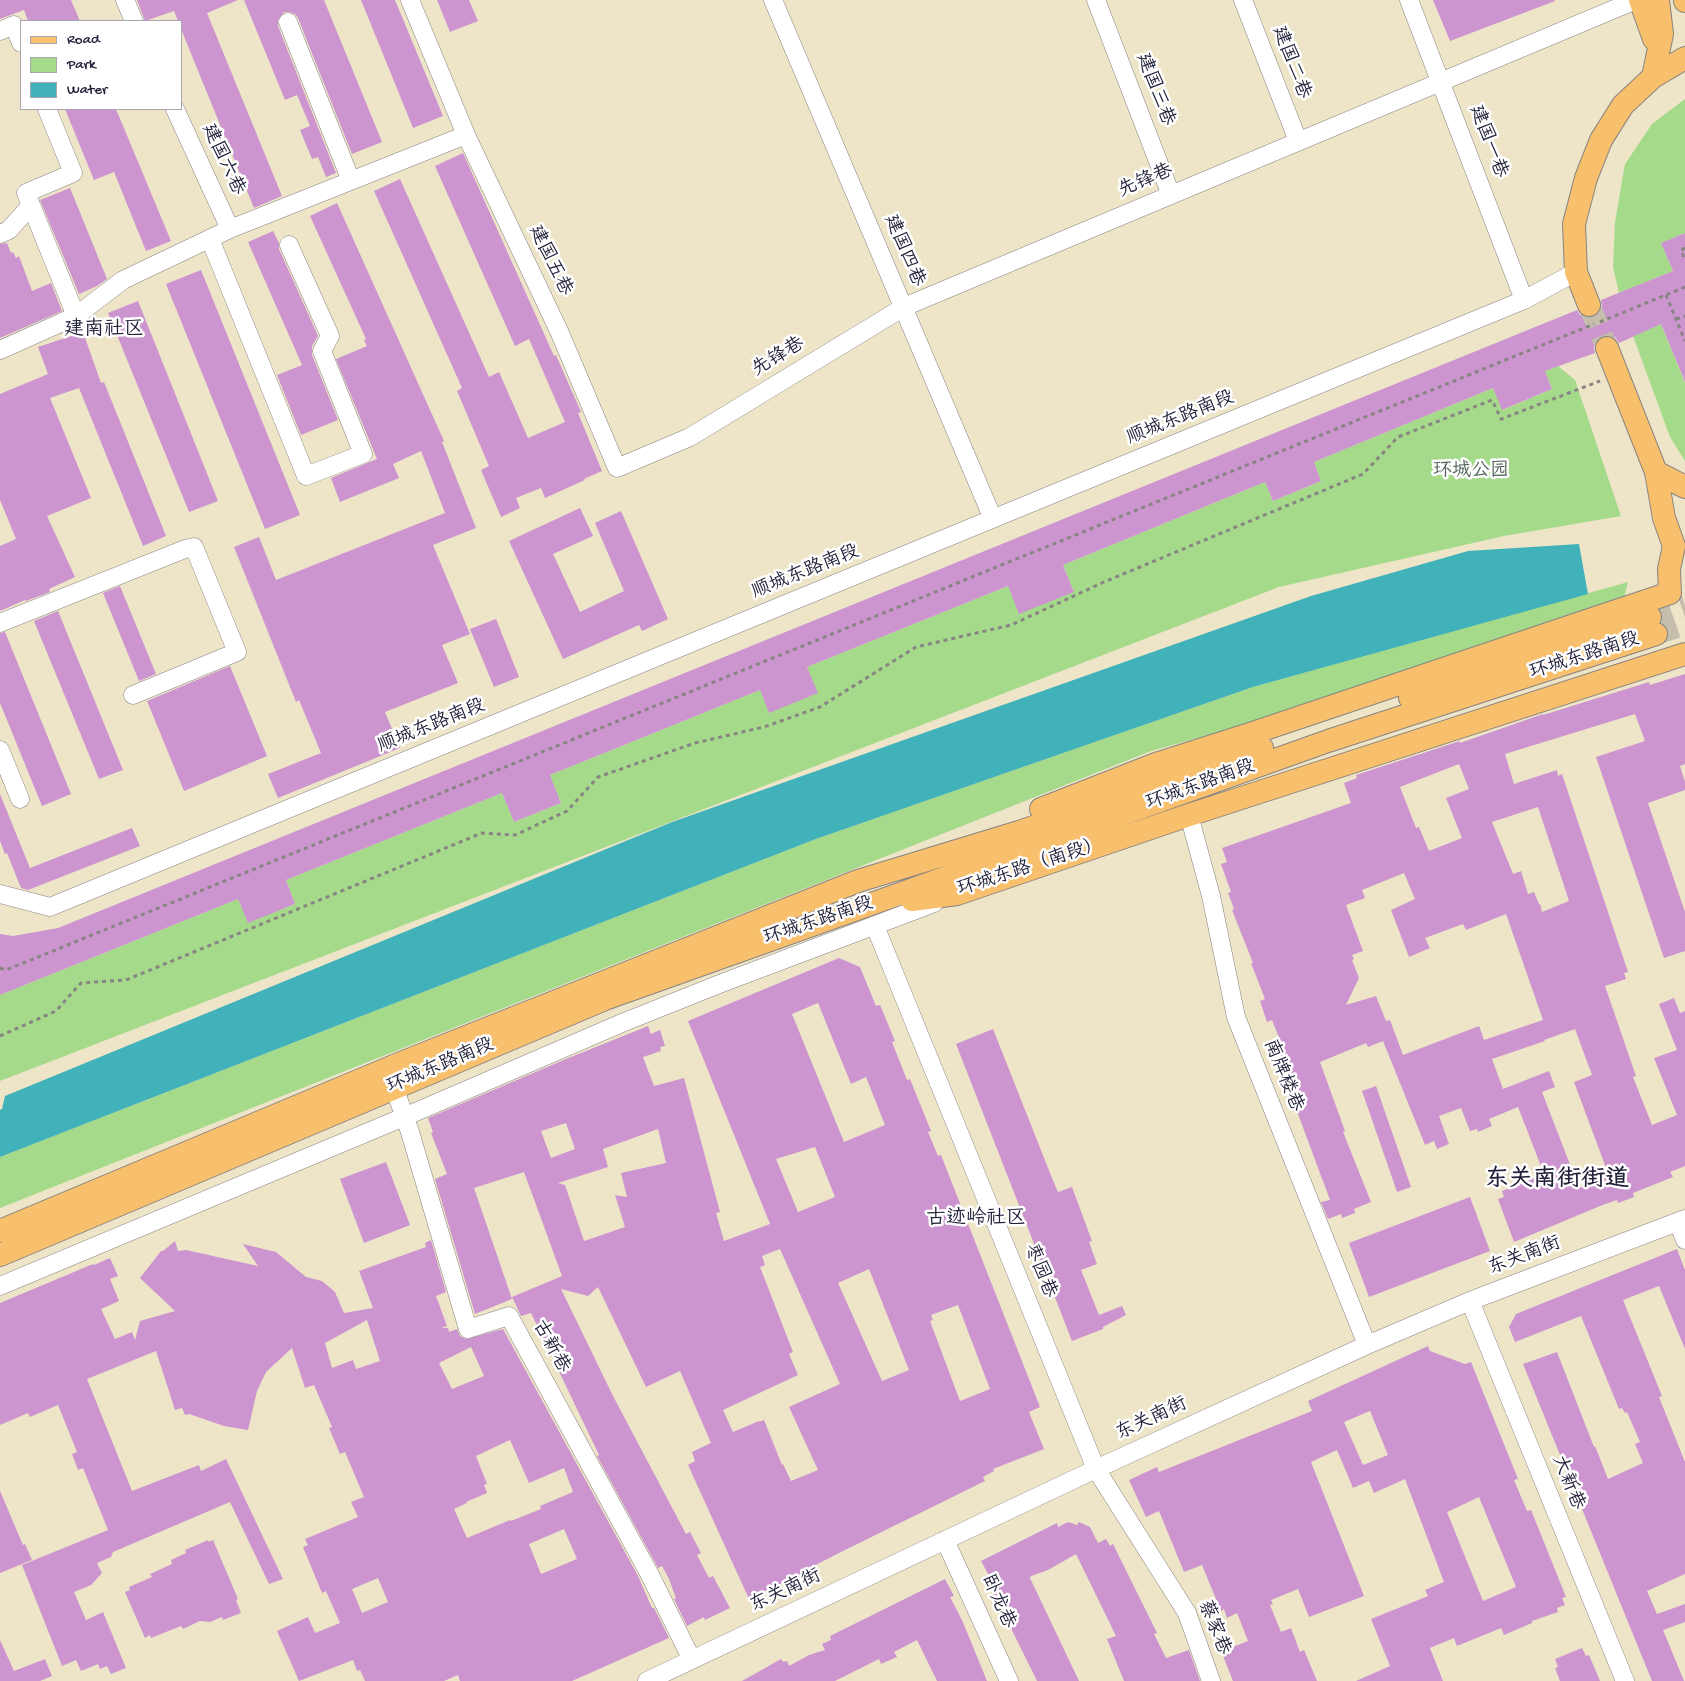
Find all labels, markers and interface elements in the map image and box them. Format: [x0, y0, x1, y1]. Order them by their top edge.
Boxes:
legend [20, 20, 182, 110]
street label: 建国二巷 [1266, 23, 1314, 103]
text: Road [67, 31, 100, 49]
street label: 建国三巷 [1130, 50, 1178, 130]
text: Park [67, 56, 96, 74]
text: Water [67, 81, 107, 99]
street label: 建国一巷 [1463, 102, 1511, 182]
street label: 建国六巷 [196, 121, 248, 199]
street label: 先锋巷 [1115, 160, 1177, 204]
street label: 建国四巷 [878, 212, 928, 290]
street label: 建国五巷 [522, 222, 576, 300]
district label: 建南社区 [64, 319, 144, 343]
street label: 先锋巷 [749, 334, 809, 382]
street label: 顺城东路南段 [1124, 387, 1238, 451]
park label: 环城公园 [1433, 461, 1509, 483]
street label: 顺城东路南段 [749, 541, 863, 605]
street label: 环城东路南段 [1527, 629, 1643, 685]
street label: 顺城东路南段 [375, 695, 489, 759]
street label: 环城东路南段 [1144, 756, 1258, 816]
street label: 环城东路（南段） [955, 834, 1107, 902]
street label: 环城东路南段 [761, 893, 877, 951]
street label: 环城东路南段 [384, 1034, 498, 1100]
street label: 南牌楼巷 [1257, 1036, 1307, 1116]
district label: 东关南街街道 [1485, 1167, 1629, 1195]
district label: 古迹岭社区 [926, 1208, 1026, 1232]
street label: 东关南街 [1485, 1233, 1565, 1281]
street label: 枣园巷 [1018, 1240, 1060, 1302]
street label: 古新巷 [526, 1317, 574, 1377]
street label: 东关南街 [1113, 1394, 1191, 1446]
street label: 大新巷 [1546, 1452, 1588, 1514]
street label: 东关南街 [747, 1566, 825, 1618]
street label: 卧龙巷 [975, 1571, 1019, 1633]
street label: 蔡家巷 [1192, 1597, 1234, 1659]

